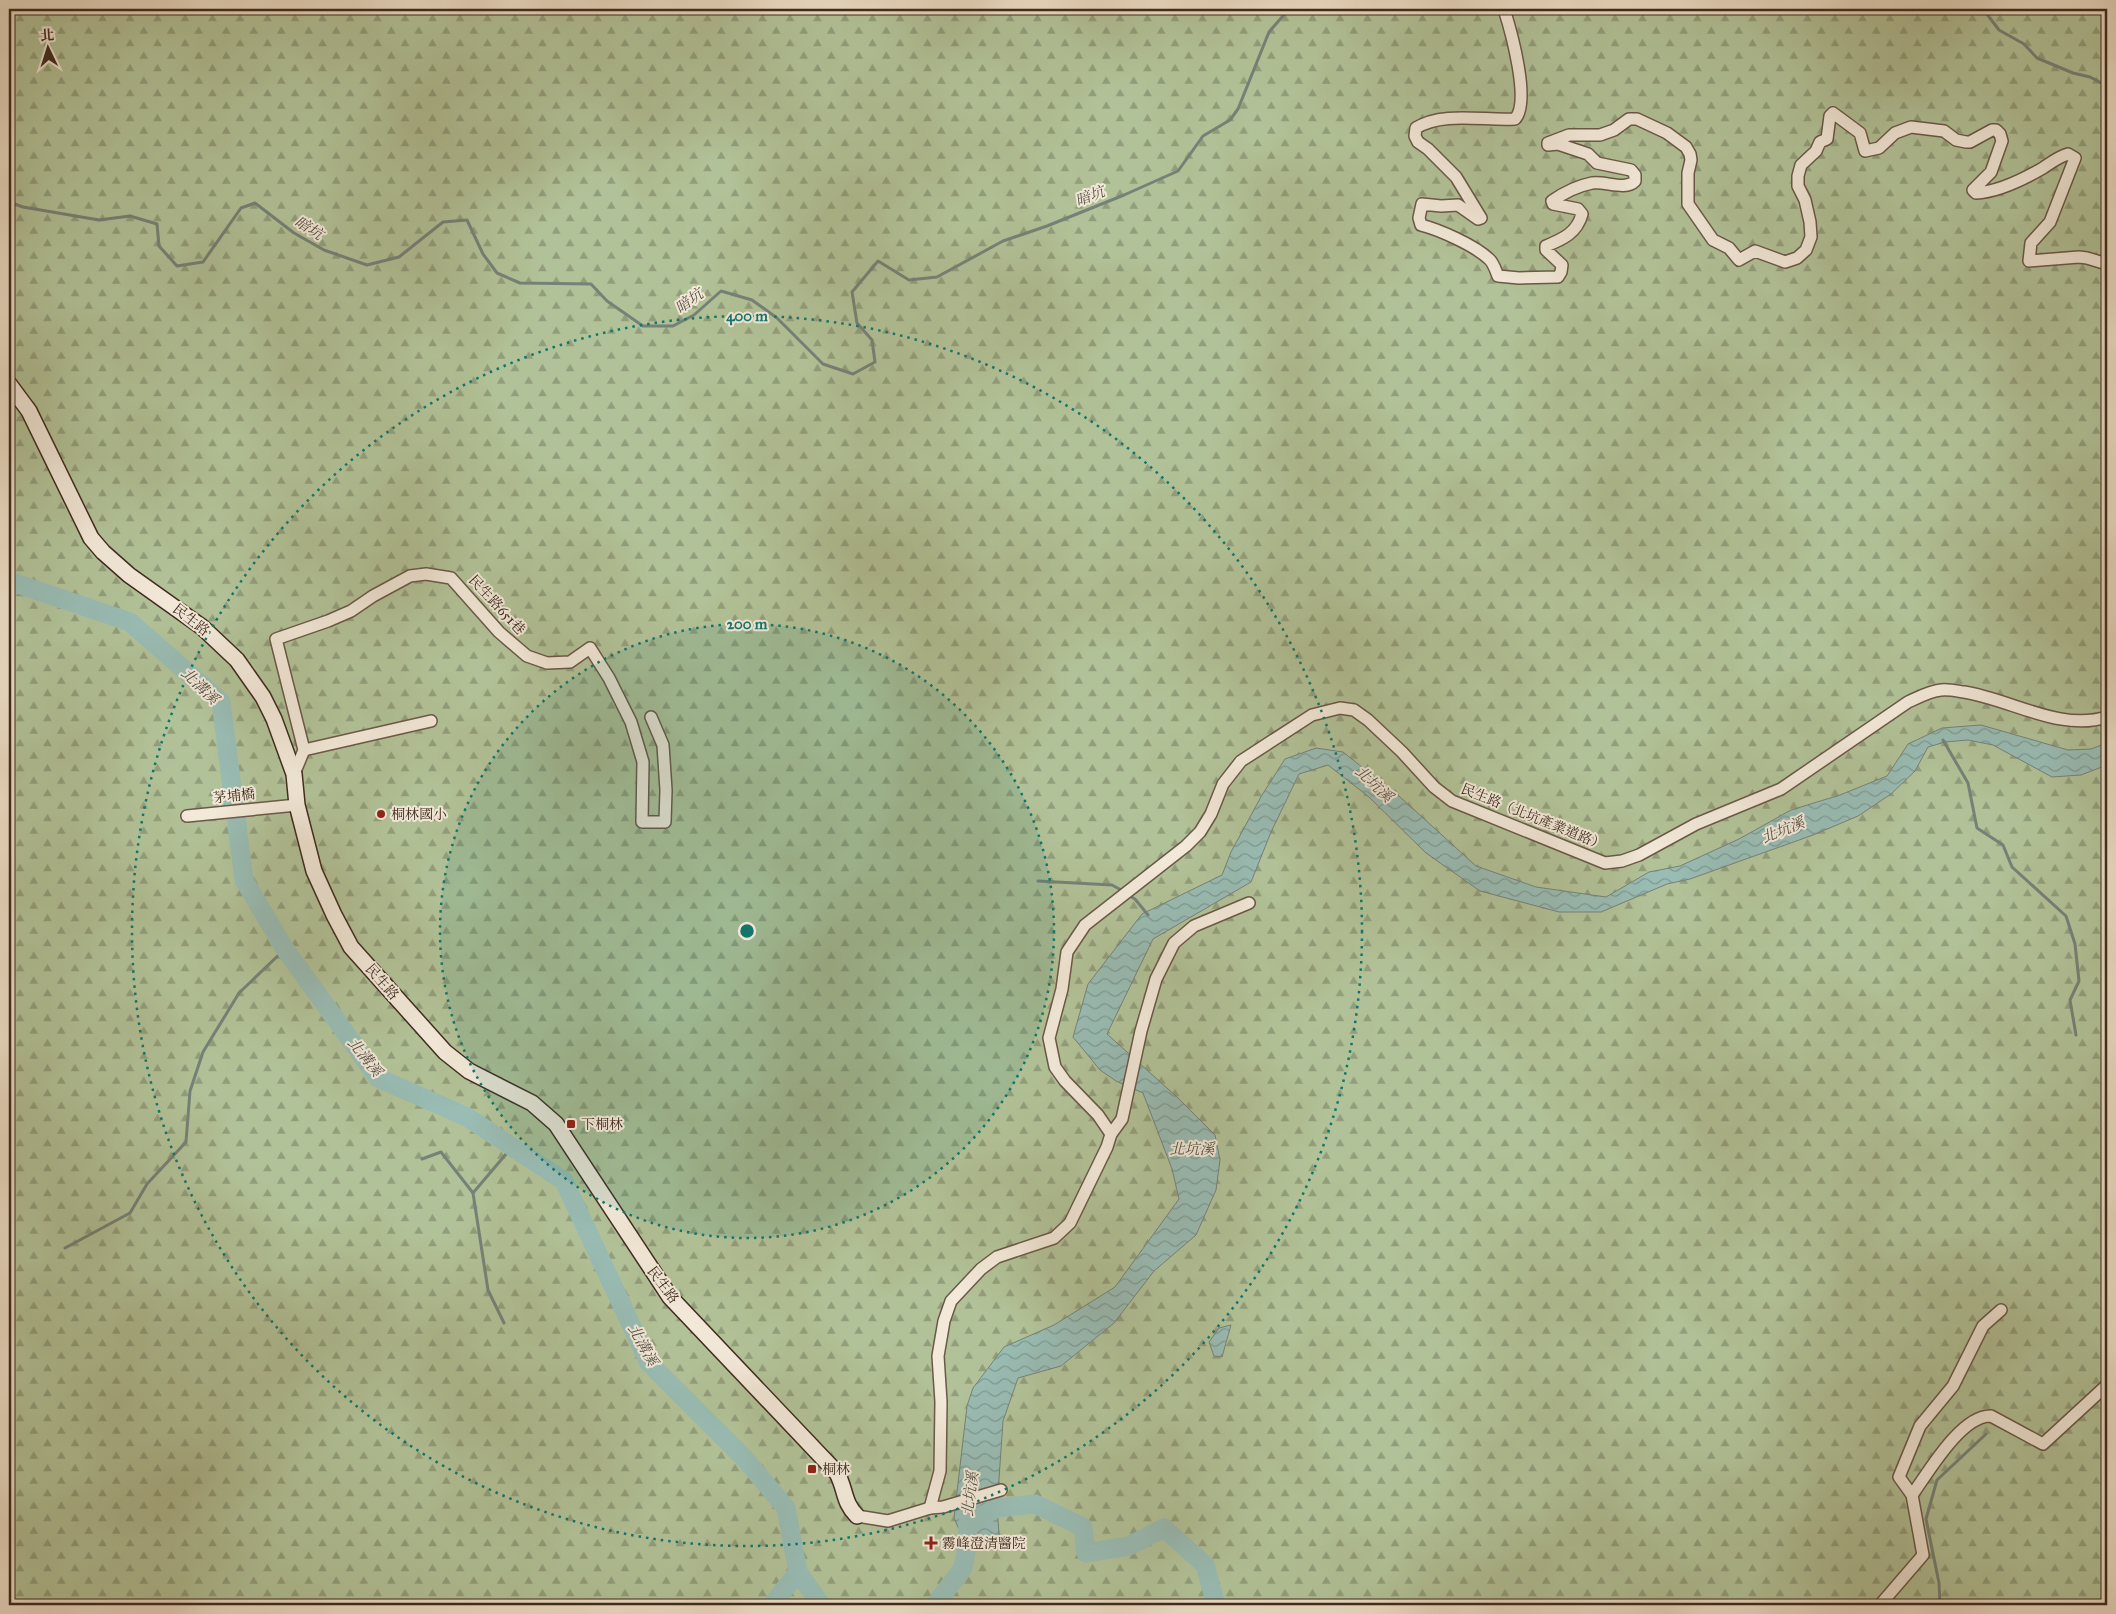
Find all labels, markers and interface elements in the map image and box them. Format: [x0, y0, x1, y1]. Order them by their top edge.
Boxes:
north arrow [22, 22, 72, 72]
text: 北 [40, 27, 55, 44]
water label: 暗坑 [1073, 182, 1109, 210]
water label: 暗坑 [292, 212, 328, 245]
water label: 暗坑 [672, 284, 708, 317]
text: 400 m [726, 307, 768, 326]
street label: 民生路651巷 [465, 572, 529, 638]
street label: 民生路 [169, 600, 213, 640]
text: 200 m [727, 615, 768, 633]
water label: 北溝溪 [178, 664, 224, 709]
water label: 北坑溪 [1351, 762, 1398, 807]
street label: 民生路（北坑產業道路） [1458, 780, 1608, 854]
street label: 茅埔橋 [212, 785, 256, 807]
place label: 桐林國小 [391, 806, 447, 823]
marker: 桐林國小 [375, 808, 387, 820]
water label: 北坑溪 [1759, 812, 1809, 847]
centre of rings [738, 922, 756, 940]
street label: 民生路 [362, 961, 402, 1003]
water label: 北溝溪 [344, 1034, 387, 1082]
place label: 下桐林 [581, 1116, 623, 1133]
marker: 下桐林 [565, 1118, 577, 1130]
water label: 北坑溪 [1169, 1140, 1216, 1158]
street label: 民生路 [644, 1263, 682, 1307]
water label: 北溝溪 [624, 1321, 663, 1371]
place label: 桐林 [822, 1461, 850, 1478]
marker: 桐林 [806, 1463, 818, 1475]
water label: 北坑溪 [958, 1469, 982, 1517]
place label: 霧峰澄清醫院 [942, 1535, 1026, 1552]
marker: 霧峰澄清醫院 [924, 1536, 938, 1550]

